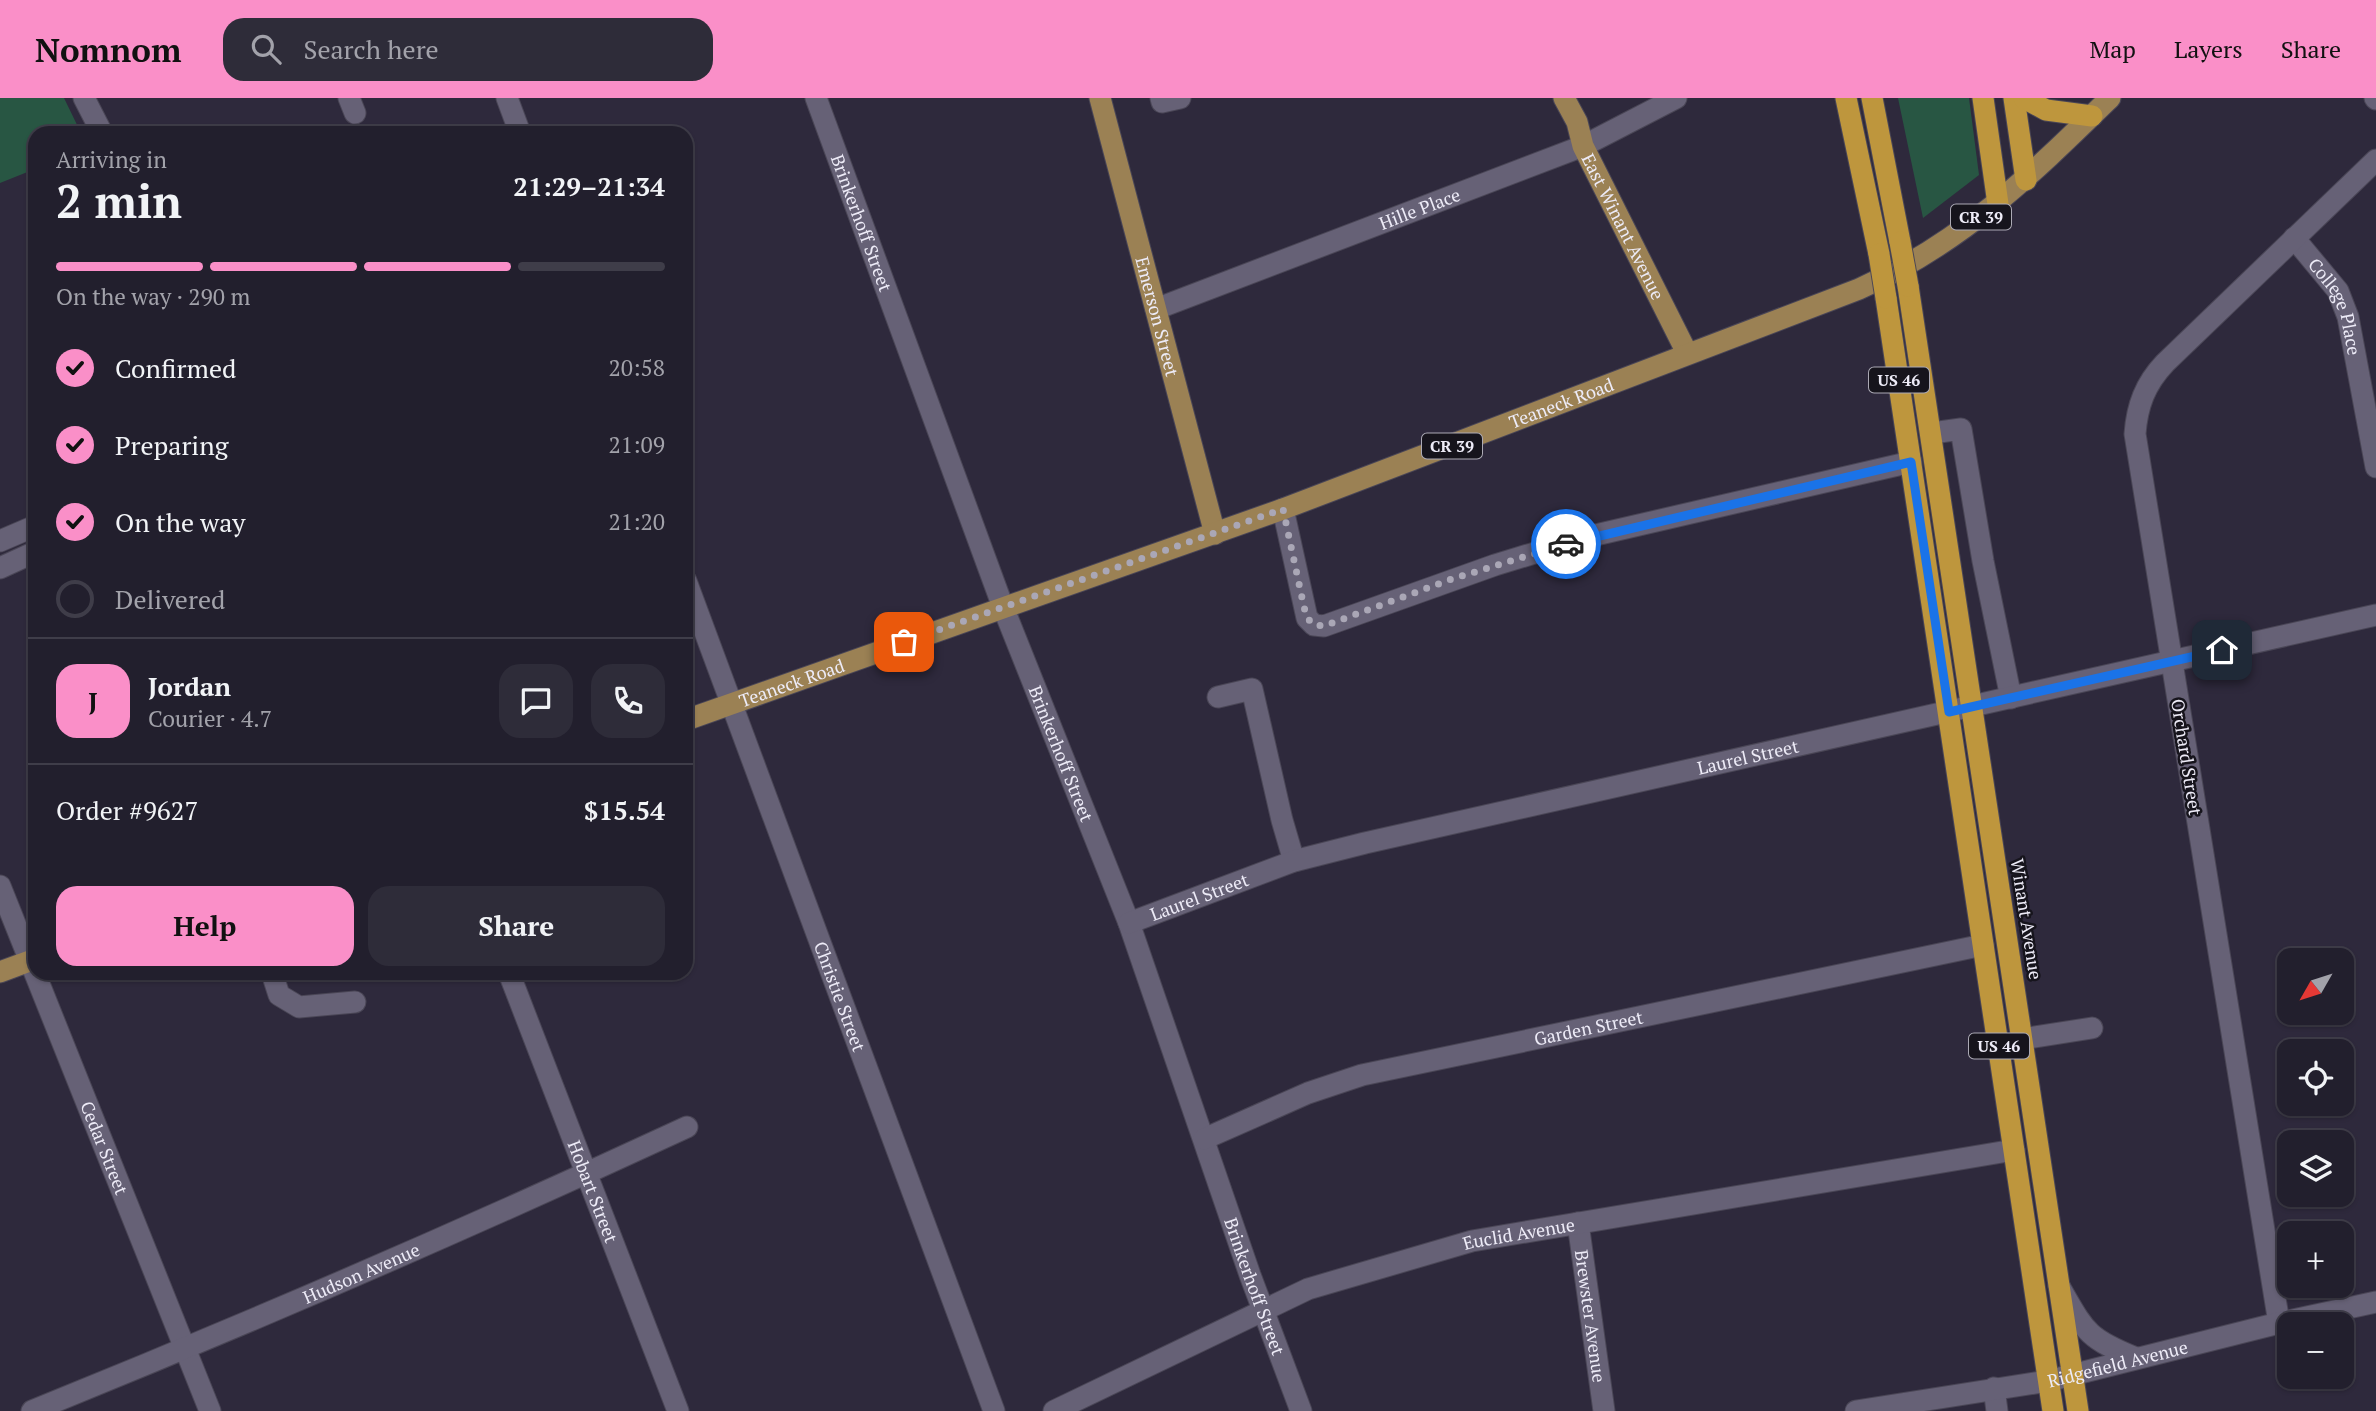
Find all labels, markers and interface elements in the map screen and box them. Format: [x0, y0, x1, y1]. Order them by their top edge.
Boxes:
search box [223, 18, 713, 81]
text: Nomnom [35, 28, 181, 71]
icon: search [247, 30, 285, 68]
text: Search here [303, 32, 439, 66]
text: Map [2089, 33, 2136, 65]
text: Layers [2174, 33, 2243, 65]
text: Share [2281, 33, 2341, 65]
text: Arriving in [56, 144, 167, 175]
street label: East Winant Avenue [1577, 149, 1670, 304]
street label: Brinkerhoff Street [826, 151, 898, 295]
text: 21:29–21:34 [513, 169, 665, 203]
text: 2 min [56, 170, 182, 231]
street label: Hille Place [1375, 182, 1464, 235]
road number: CR 39 [1951, 204, 2011, 230]
street label: College Place [2303, 253, 2367, 357]
street label: Emerson Street [1130, 254, 1185, 379]
text: On the way · 290 m [56, 281, 250, 312]
icon: check [56, 349, 94, 387]
text: Confirmed [115, 351, 236, 385]
text: 20:58 [608, 352, 665, 383]
road number: US 46 [1869, 368, 1929, 392]
street label: Teaneck Road [1505, 372, 1617, 434]
icon: check [56, 426, 94, 464]
text: Preparing [115, 428, 228, 462]
text: 21:09 [608, 429, 665, 460]
road number: CR 39 [1422, 434, 1482, 458]
icon: check [56, 503, 94, 541]
text: On the way [115, 505, 246, 539]
text: 21:20 [608, 506, 665, 537]
courier [1531, 509, 1601, 579]
icon: car [1547, 525, 1585, 563]
text: Delivered [115, 582, 225, 616]
pin [874, 612, 934, 672]
pin [2192, 620, 2252, 680]
icon: bag [885, 623, 923, 661]
icon: home [2203, 631, 2241, 669]
street label: Teaneck Road [736, 653, 848, 712]
button: chat [499, 664, 573, 738]
button: phone [591, 664, 665, 738]
text: Jordan [148, 669, 231, 703]
street label: Brinkerhoff Street [1024, 682, 1099, 825]
text: J [88, 684, 98, 718]
street label: Orchard Street [2166, 697, 2208, 817]
text: Courier · 4.7 [148, 703, 272, 734]
street label: Laurel Street [1695, 734, 1801, 780]
text: Order #9627 [56, 793, 198, 827]
text: $15.54 [584, 793, 665, 827]
street label: Winant Avenue [2006, 857, 2048, 981]
street label: Laurel Street [1147, 867, 1252, 926]
button: Help [56, 886, 354, 966]
button: Share [368, 886, 665, 966]
street label: Christie Street [809, 938, 872, 1055]
north arrow [2277, 948, 2354, 1026]
map controls [2277, 948, 2354, 1389]
street label: Garden Street [1532, 1004, 1645, 1051]
road number: US 46 [1969, 1034, 2029, 1058]
button: locate [2277, 1039, 2354, 1116]
street label: Cedar Street [75, 1098, 134, 1198]
button: layers [2277, 1130, 2354, 1207]
street label: Hobart Street [563, 1137, 624, 1246]
street label: Euclid Avenue [1460, 1212, 1576, 1255]
street label: Brinkerhoff Street [1219, 1214, 1291, 1359]
button: + [2277, 1221, 2354, 1298]
street label: Hudson Avenue [299, 1237, 423, 1309]
street label: Brewster Avenue [1570, 1248, 1612, 1384]
button: − [2277, 1312, 2354, 1389]
street label: Ridgefield Avenue [2045, 1334, 2190, 1393]

